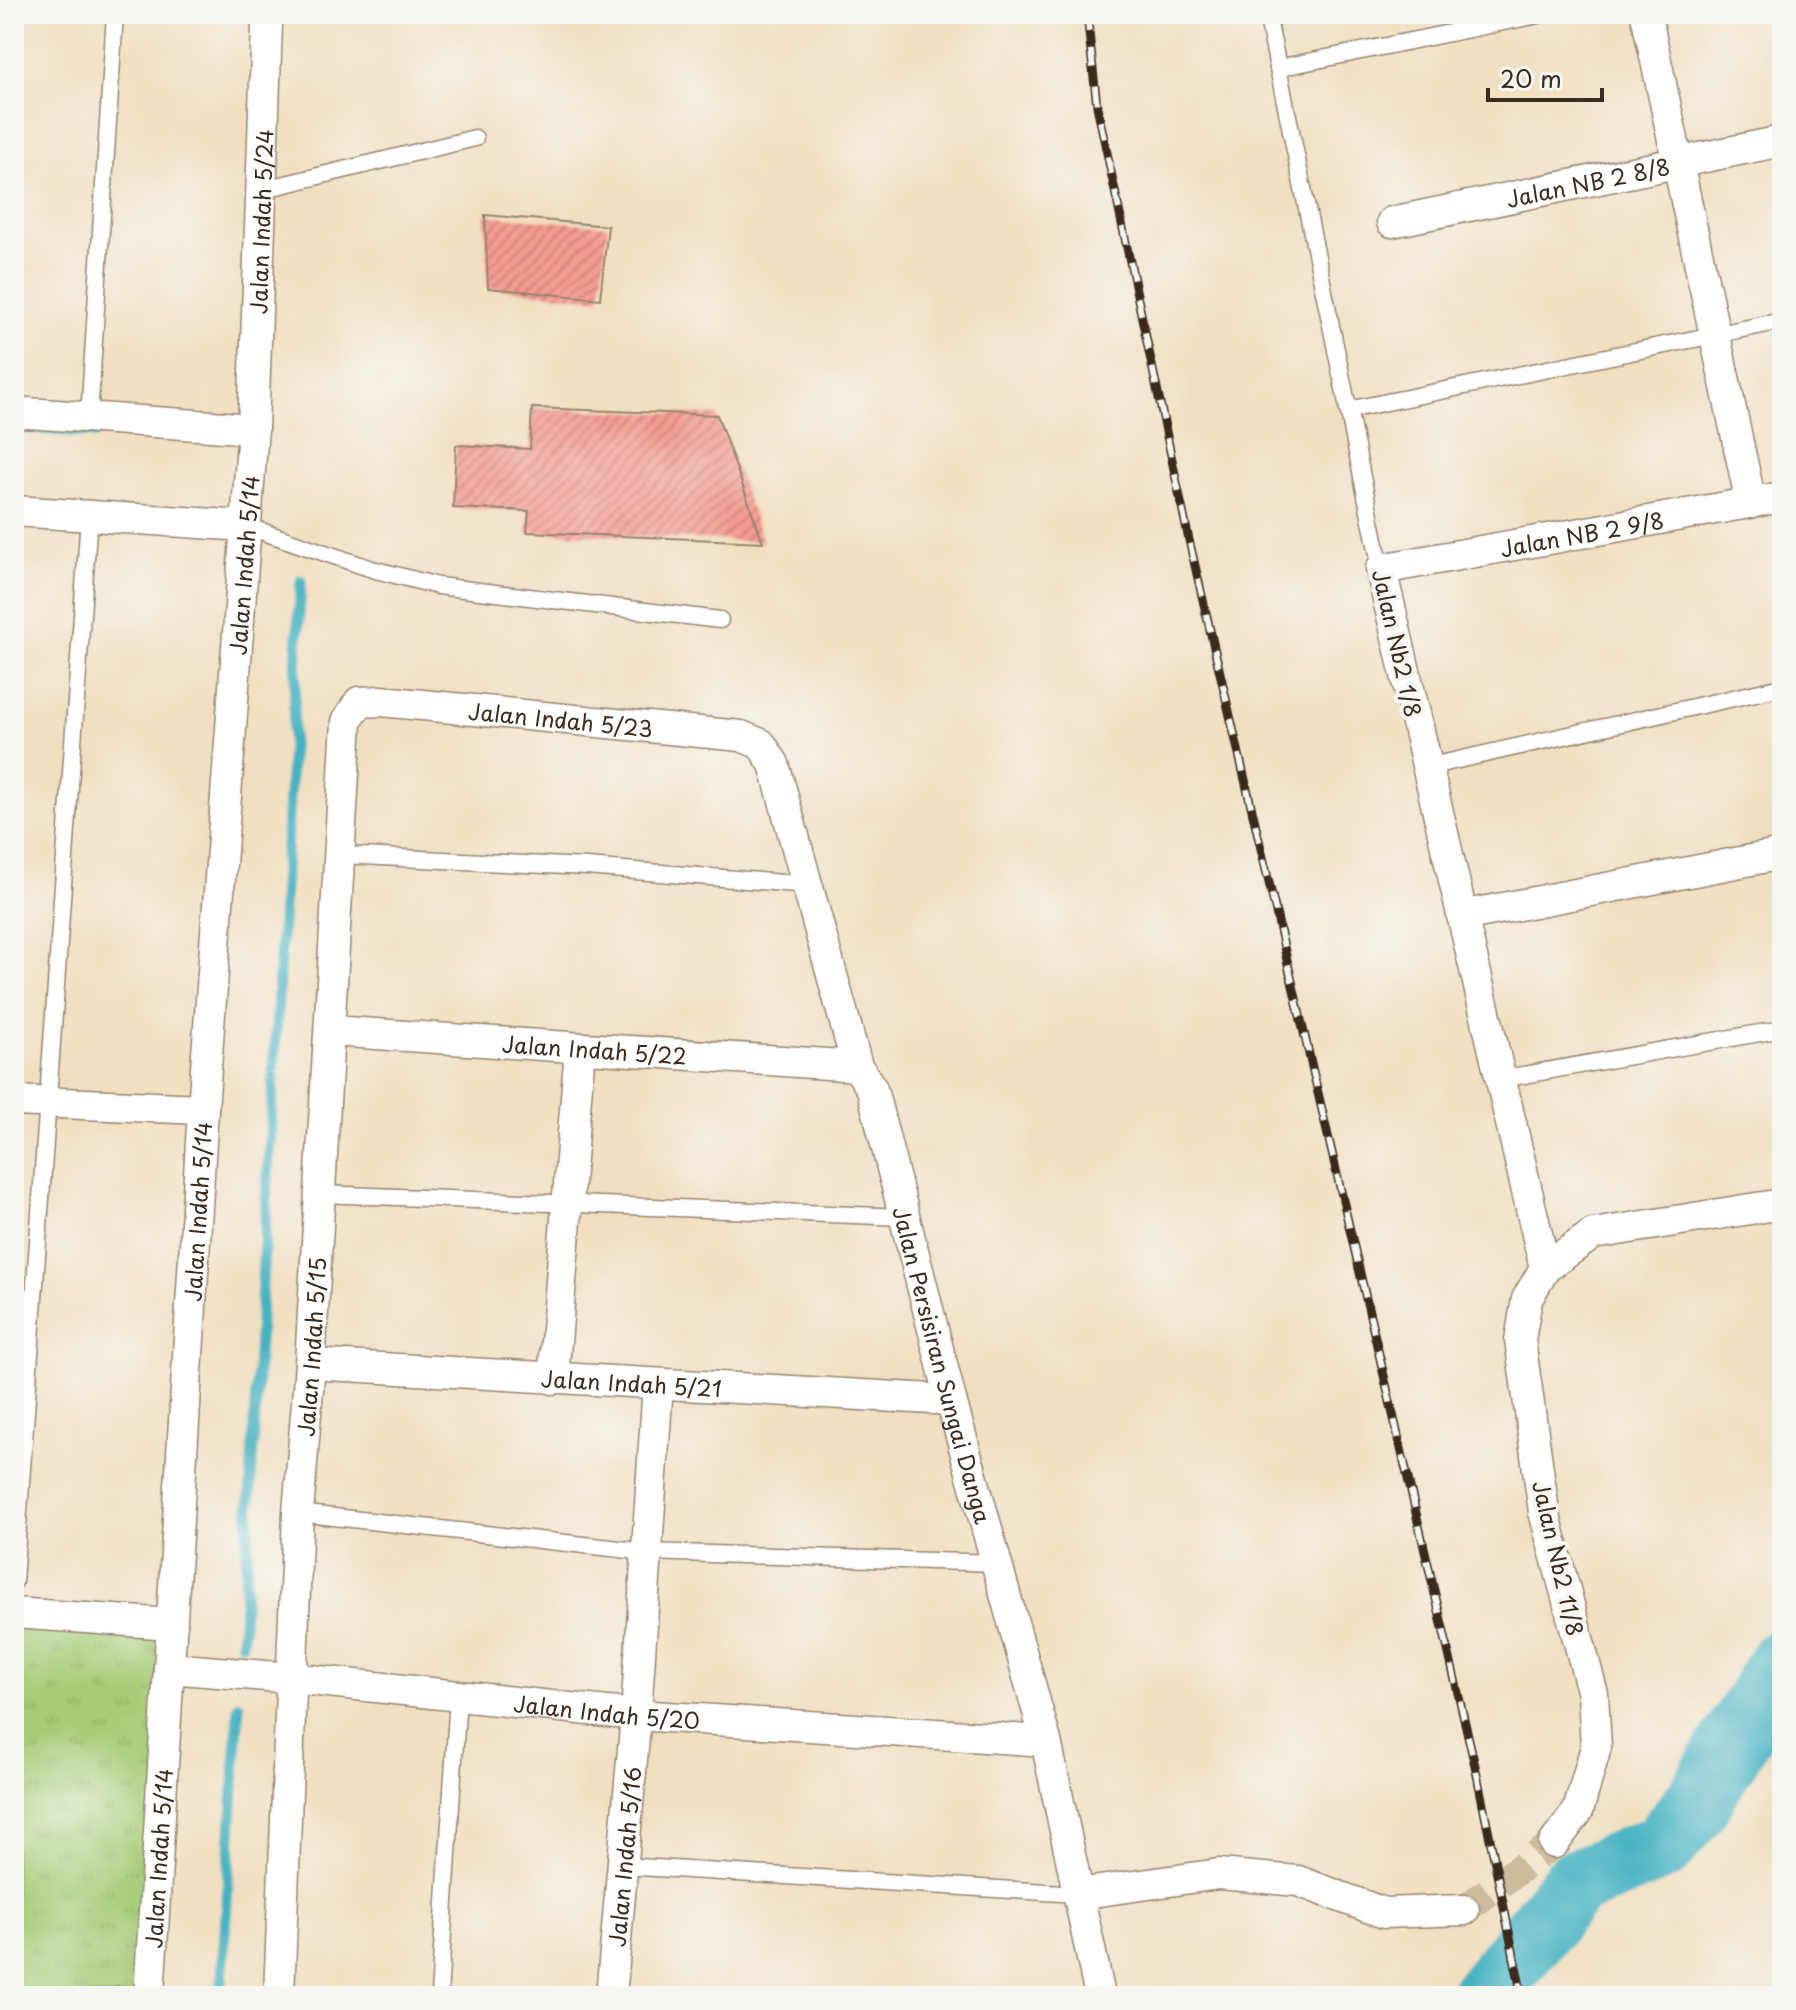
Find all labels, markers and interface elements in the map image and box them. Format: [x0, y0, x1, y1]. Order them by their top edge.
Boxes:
scale bar [1488, 52, 1602, 102]
text: 20 m [1500, 60, 1562, 96]
street label: Jalan Indah 5/24 [240, 129, 280, 315]
street label: Jalan NB 2 8/8 [1503, 148, 1673, 214]
street label: Jalan Indah 5/14 [220, 474, 266, 656]
street label: Jalan NB 2 9/8 [1497, 502, 1666, 564]
street label: Jalan Nb2 1/8 [1365, 566, 1431, 720]
street label: Jalan Indah 5/23 [467, 693, 655, 744]
street label: Jalan Indah 5/22 [501, 1026, 688, 1071]
street label: Jalan Indah 5/14 [175, 1121, 219, 1302]
street label: Jalan Persisiran Sungai Danga [886, 1203, 1001, 1528]
street label: Jalan Indah 5/15 [288, 1256, 333, 1438]
street label: Jalan Indah 5/21 [540, 1361, 723, 1404]
street label: Jalan Nb2 11/8 [1525, 1477, 1593, 1639]
street label: Jalan Indah 5/20 [512, 1685, 701, 1736]
street label: Jalan Indah 5/16 [599, 1765, 648, 1948]
street label: Jalan Indah 5/14 [135, 1767, 179, 1949]

